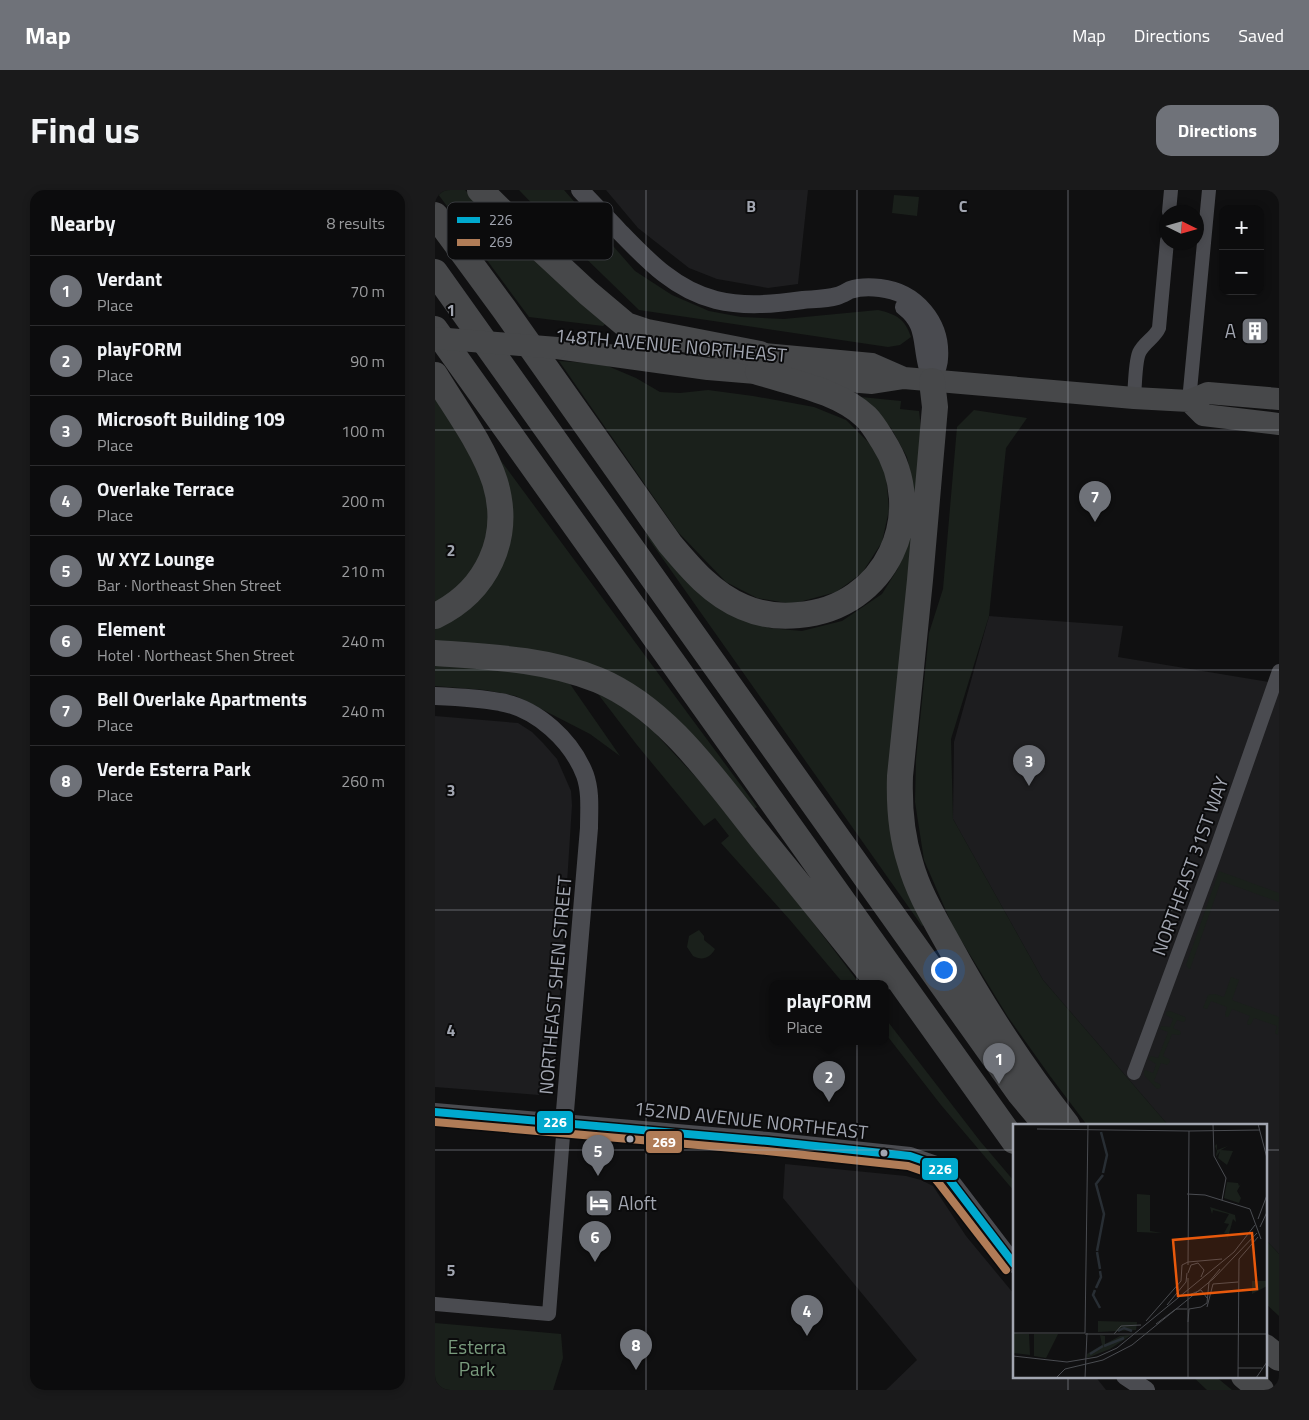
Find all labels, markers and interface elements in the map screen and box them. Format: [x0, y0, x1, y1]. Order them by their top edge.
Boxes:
text: Map [25, 17, 71, 53]
text: Map [1072, 22, 1106, 49]
text: Directions [1134, 22, 1210, 49]
text: Saved [1238, 22, 1284, 49]
text: Find us [30, 103, 140, 157]
button: Directions [1156, 105, 1279, 156]
text: B [746, 194, 756, 218]
text: C [959, 194, 968, 218]
legend [447, 202, 613, 260]
north arrow [1159, 205, 1204, 250]
map controls [1219, 205, 1264, 295]
button: + [1219, 205, 1264, 250]
text: Nearby [50, 207, 115, 239]
text: 226 [489, 209, 513, 230]
text: 8 results [326, 211, 385, 235]
text: 269 [489, 231, 513, 252]
button: − [1219, 250, 1264, 295]
text: Verdant [97, 264, 162, 293]
text: 1 [62, 279, 70, 303]
text: 70 m [350, 279, 385, 303]
text: Place [97, 293, 133, 317]
text: 1 [447, 298, 455, 322]
place label: A [1225, 316, 1236, 345]
building icon: A [1240, 316, 1270, 346]
street label: 148TH AVENUE NORTHEAST [554, 320, 788, 369]
text: playFORM [97, 334, 182, 363]
text: 2 [62, 349, 70, 373]
text: 90 m [350, 349, 385, 373]
text: Place [97, 363, 133, 387]
text: Microsoft Building 109 [97, 404, 285, 433]
text: 3 [62, 419, 70, 443]
text: 100 m [341, 419, 385, 443]
text: Place [97, 433, 133, 457]
text: Overlake Terrace [97, 474, 234, 503]
pin: 7 [1079, 481, 1111, 522]
text: 4 [62, 489, 70, 513]
text: 200 m [341, 489, 385, 513]
text: Place [97, 503, 133, 527]
text: 2 [447, 538, 455, 562]
text: W XYZ Lounge [97, 544, 214, 573]
text: 5 [62, 559, 70, 583]
text: 210 m [341, 559, 385, 583]
text: Bar · Northeast Shen Street [97, 573, 281, 597]
text: Element [97, 614, 165, 643]
text: 6 [62, 629, 70, 653]
text: 240 m [341, 629, 385, 653]
text: Hotel · Northeast Shen Street [97, 643, 294, 667]
text: Bell Overlake Apartments [97, 684, 307, 713]
text: 7 [62, 699, 70, 723]
text: 240 m [341, 699, 385, 723]
text: Place [97, 713, 133, 737]
pin: 3 [1013, 745, 1045, 786]
text: Verde Esterra Park [97, 754, 251, 783]
text: 8 [62, 769, 70, 793]
text: 260 m [341, 769, 385, 793]
street label: NORTHEAST 31ST WAY [1144, 771, 1236, 959]
text: 3 [447, 778, 455, 802]
text: Place [97, 783, 133, 807]
street label: NORTHEAST SHEN STREET [530, 874, 579, 1096]
your location [931, 957, 957, 983]
popup [769, 980, 889, 1045]
text: playFORM [786, 986, 872, 1015]
text: Place [786, 1015, 823, 1039]
text: 4 [447, 1018, 456, 1042]
pin: 1 [983, 1043, 1015, 1084]
pin: 2 [813, 1061, 845, 1102]
street label: 152ND AVENUE NORTHEAST [633, 1093, 869, 1146]
line badge: 226 [536, 1110, 574, 1134]
text: 226 [543, 1111, 567, 1132]
inset map [1013, 1124, 1267, 1378]
line badge: 269 [645, 1130, 683, 1154]
text: 269 [652, 1131, 676, 1152]
unlabelled marker [625, 1134, 635, 1144]
pin: 5 [582, 1135, 614, 1176]
unlabelled marker [879, 1148, 889, 1158]
line badge: 226 [921, 1157, 959, 1181]
text: 226 [928, 1158, 952, 1179]
hotel icon: Aloft [584, 1188, 614, 1218]
place label: Aloft [618, 1188, 657, 1217]
pin: 6 [579, 1221, 611, 1262]
text: 5 [447, 1258, 456, 1282]
pin: 4 [791, 1295, 823, 1336]
pin: 8 [620, 1329, 652, 1370]
park label: Esterra Park [448, 1332, 507, 1383]

